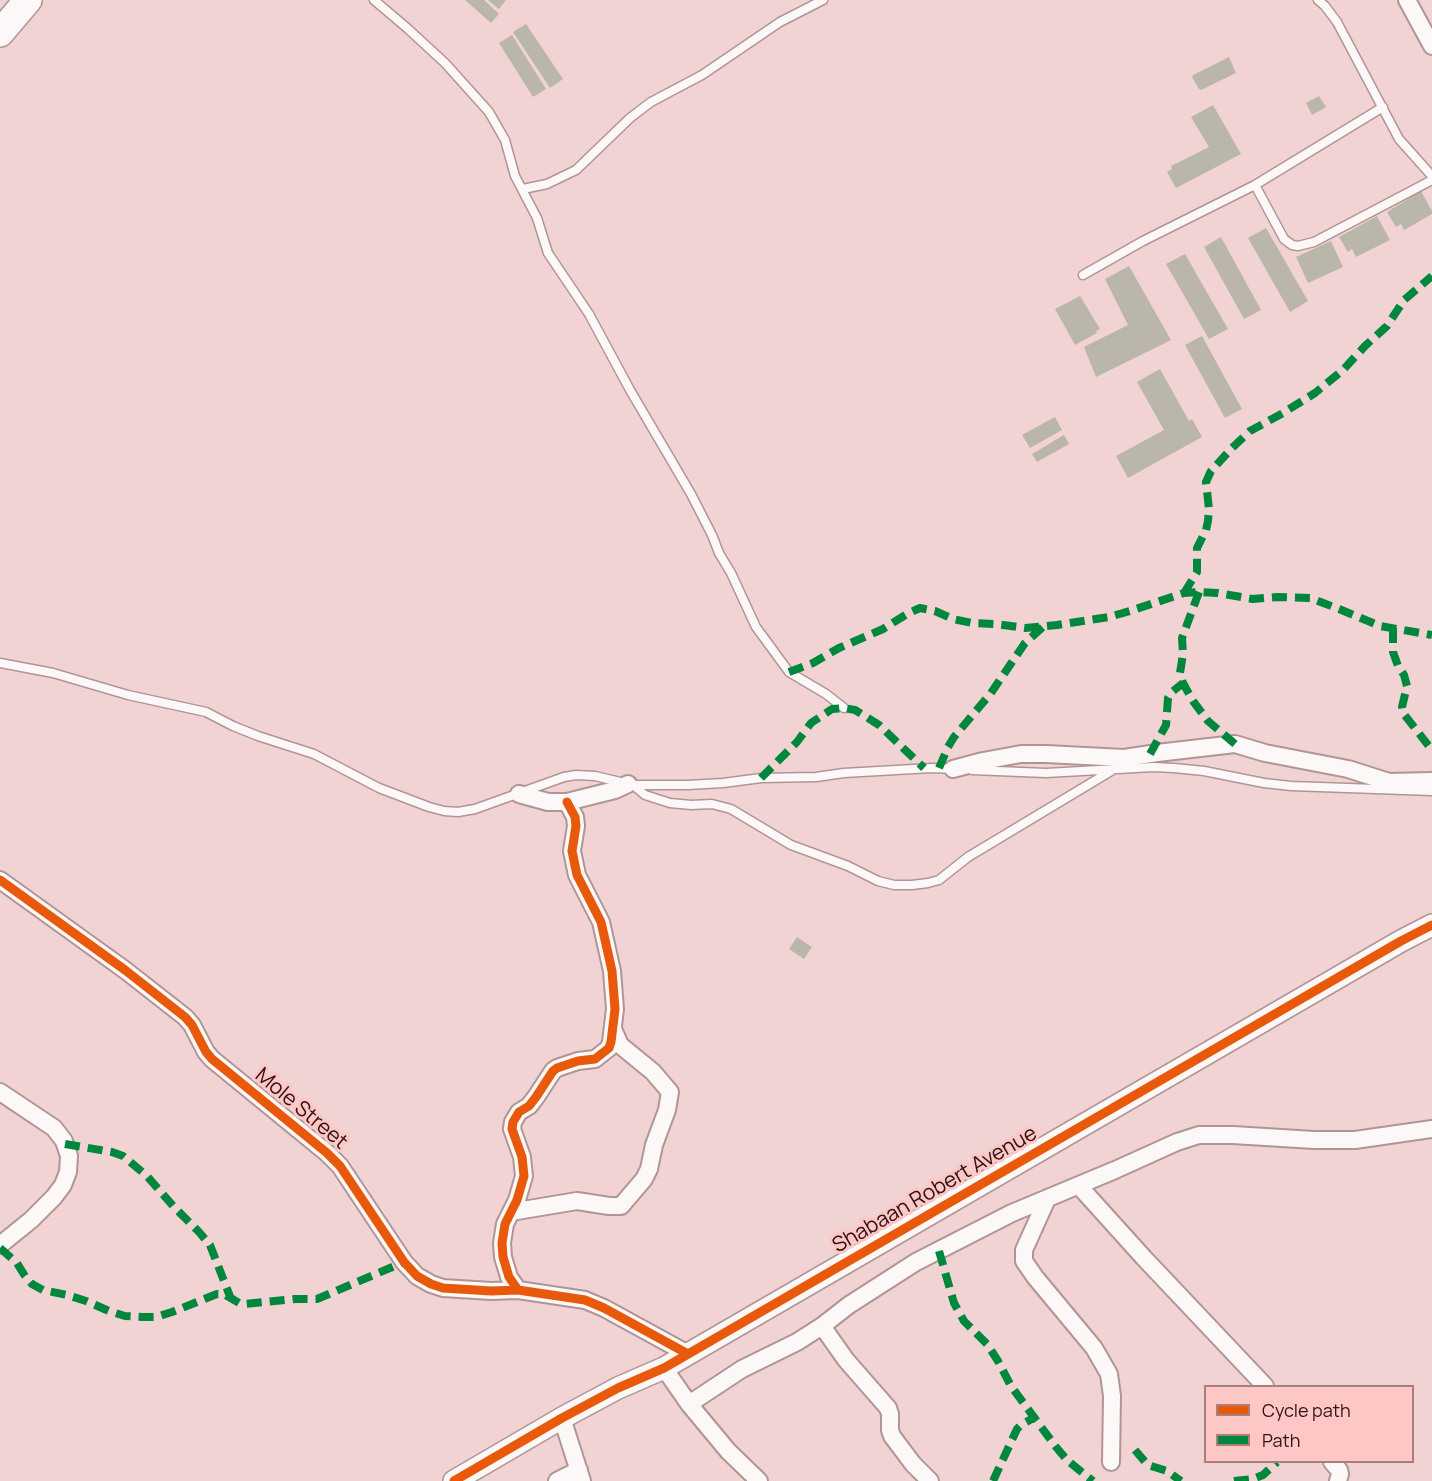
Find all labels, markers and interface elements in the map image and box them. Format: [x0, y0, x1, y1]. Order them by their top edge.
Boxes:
street label: Mole Street [250, 1063, 352, 1155]
street label: Shabaan Robert Avenue [828, 1121, 1042, 1259]
legend [1204, 1385, 1414, 1463]
text: Cycle path [1262, 1398, 1351, 1422]
text: Path [1262, 1428, 1300, 1452]

